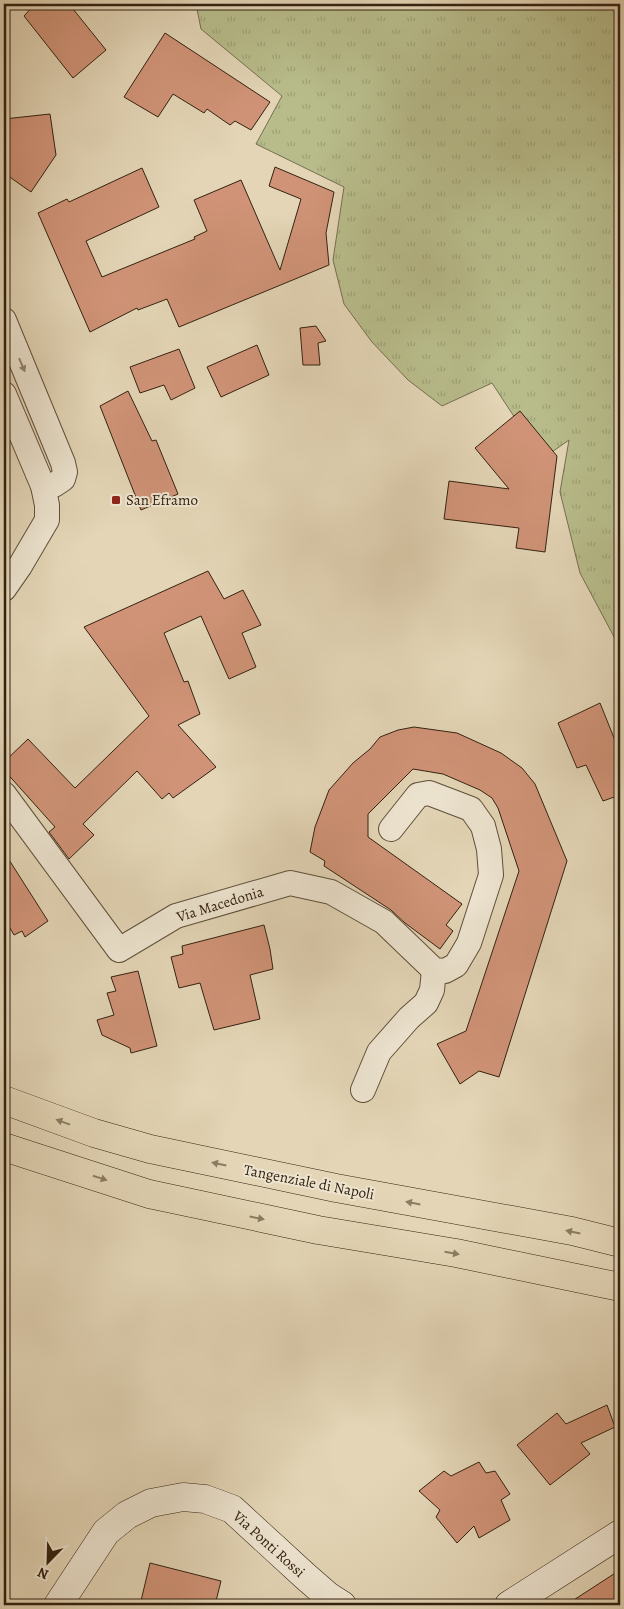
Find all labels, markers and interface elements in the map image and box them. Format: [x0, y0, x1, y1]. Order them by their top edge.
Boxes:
one-way arrow [19, 357, 27, 372]
place label: San Eframo [126, 490, 198, 510]
marker: San Eframo [110, 494, 122, 506]
street label: Via Macedonia [173, 881, 266, 927]
one-way arrow [55, 1118, 70, 1125]
one-way arrow [212, 1160, 227, 1168]
street label: Tangenziale di Napoli [242, 1160, 376, 1204]
one-way arrow [93, 1175, 108, 1183]
one-way arrow [405, 1198, 421, 1206]
one-way arrow [250, 1214, 266, 1222]
one-way arrow [564, 1227, 580, 1235]
one-way arrow [444, 1249, 460, 1257]
street label: Via Ponti Rossi [228, 1506, 309, 1582]
north arrow [22, 1536, 72, 1586]
text: N [35, 1563, 52, 1584]

